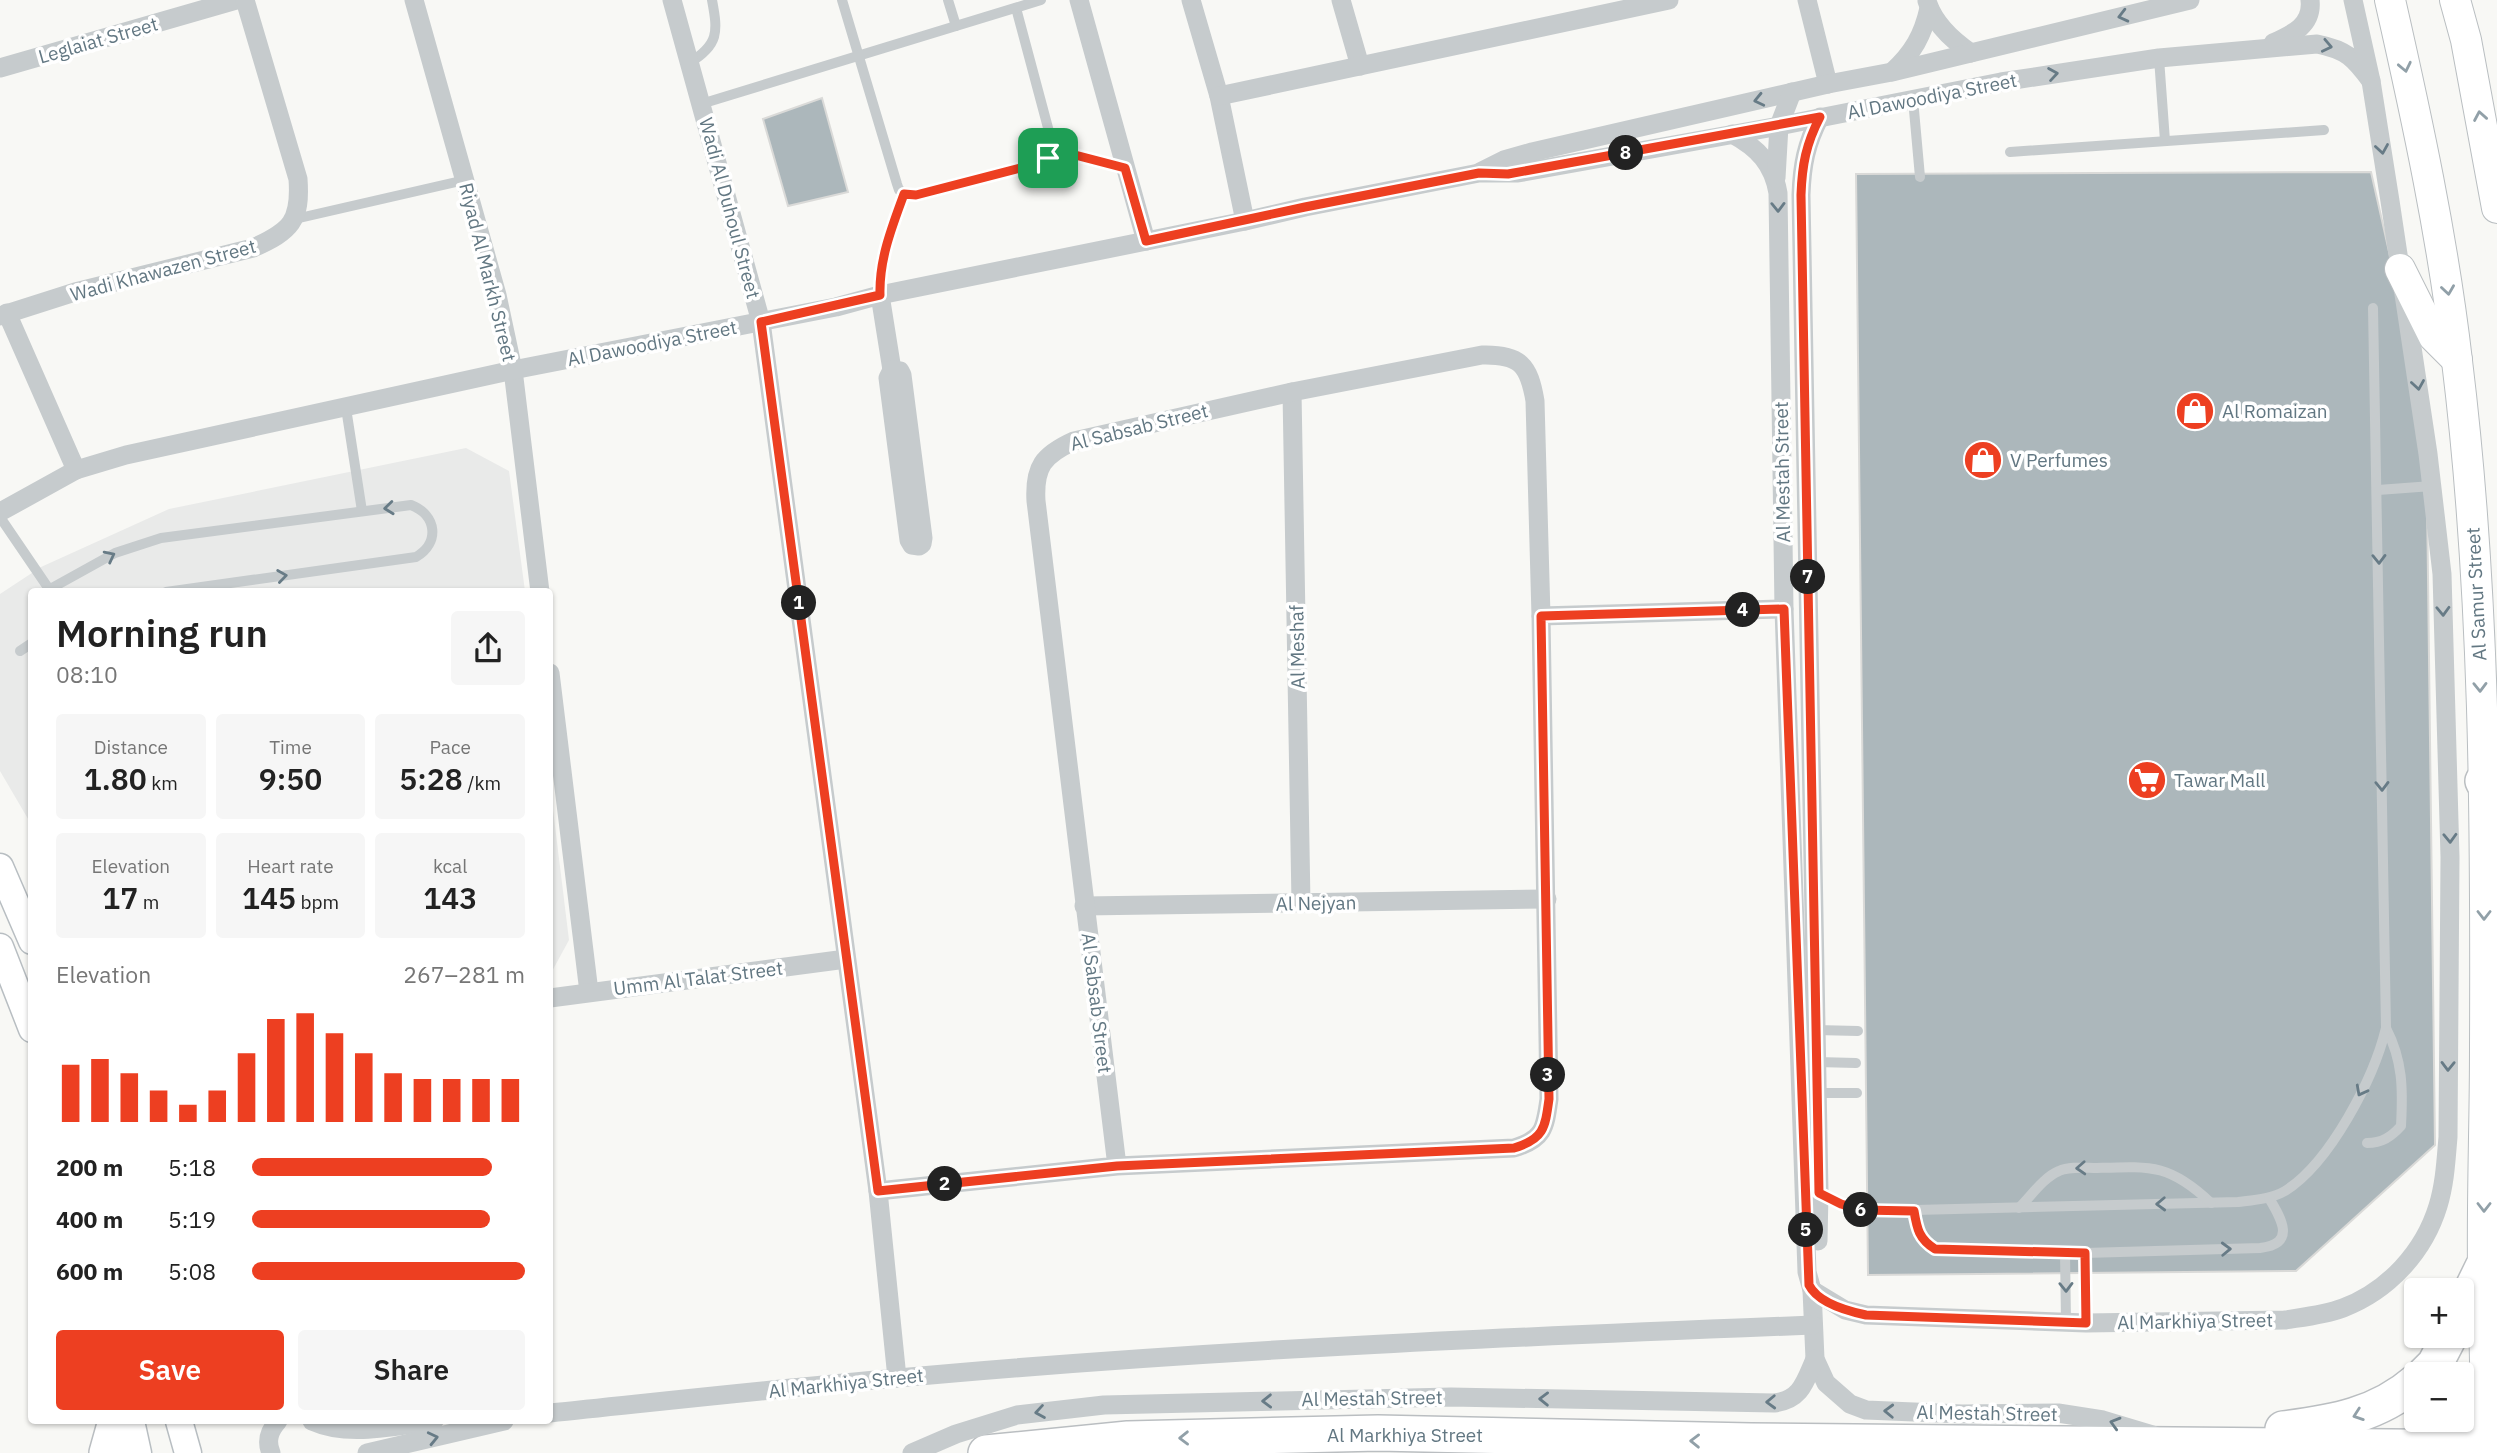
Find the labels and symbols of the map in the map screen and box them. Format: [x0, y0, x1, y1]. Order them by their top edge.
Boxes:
one-way arrow [2118, 8, 2130, 22]
street label: Leglaiat Street [35, 11, 161, 69]
one-way arrow [2321, 38, 2333, 53]
one-way arrow [2397, 61, 2411, 73]
one-way arrow [2047, 67, 2059, 82]
street label: Al Dawoodiya Street [1845, 68, 2019, 124]
one-way arrow [1753, 92, 1765, 106]
one-way arrow [2473, 110, 2488, 122]
street label: Wadi Al Duhoul Street [694, 115, 766, 301]
pin [1018, 128, 1078, 188]
pin: 8 [1608, 136, 1644, 170]
one-way arrow [2374, 143, 2389, 155]
street label: Riyad Al Markh Street [454, 180, 522, 364]
one-way arrow [1770, 203, 1786, 213]
street label: Wadi Khawazen Street [68, 234, 258, 306]
one-way arrow [2440, 284, 2455, 296]
street label: Al Dawoodiya Street [565, 315, 739, 371]
one-way arrow [2410, 379, 2425, 391]
shop icon: Al Romaizan [2174, 390, 2216, 432]
street label: Al Sabsab Street [1068, 398, 1210, 456]
place label: Al Romaizan [2222, 399, 2328, 423]
street label: Al Mestah Street [1769, 401, 1795, 543]
shop icon: V Perfumes [1962, 439, 2004, 481]
place label: V Perfumes [2010, 448, 2108, 472]
one-way arrow [383, 500, 395, 515]
street label: Al Samur Street [2461, 526, 2491, 662]
one-way arrow [102, 551, 115, 565]
one-way arrow [2371, 553, 2386, 564]
pin: 7 [1790, 560, 1826, 594]
one-way arrow [276, 568, 288, 583]
pin: 1 [782, 586, 816, 620]
pin: 4 [1726, 592, 1760, 628]
street label: Al Meshaf [1284, 605, 1310, 689]
one-way arrow [2435, 606, 2451, 616]
one-way arrow [2473, 682, 2488, 693]
supermarket icon: Tawar Mall [2126, 759, 2168, 801]
place label: Tawar Mall [2174, 768, 2265, 792]
one-way arrow [2374, 781, 2390, 792]
one-way arrow [2442, 833, 2457, 844]
street label: Al Nejyan [1275, 890, 1357, 916]
one-way arrow [2476, 910, 2492, 921]
street label: Al Sabsab Street [1076, 932, 1118, 1074]
street label: Umm Al Talat Street [612, 956, 784, 1000]
pin: 3 [1530, 1058, 1566, 1092]
one-way arrow [2441, 1060, 2456, 1071]
one-way arrow [2356, 1084, 2369, 1097]
one-way arrow [2075, 1161, 2086, 1176]
pin: 2 [928, 1166, 962, 1202]
pin: 6 [1843, 1192, 1878, 1228]
one-way arrow [2156, 1196, 2166, 1212]
one-way arrow [2476, 1202, 2492, 1213]
pin: 5 [1788, 1212, 1824, 1248]
one-way arrow [2221, 1241, 2232, 1256]
one-way arrow [2058, 1282, 2073, 1293]
street label: Al Markhiya Street [2117, 1308, 2273, 1334]
street label: Al Markhiya Street [767, 1363, 925, 1403]
street label: Al Mestah Street [1301, 1385, 1443, 1411]
one-way arrow [1538, 1391, 1549, 1406]
one-way arrow [1261, 1393, 1272, 1409]
one-way arrow [1765, 1395, 1776, 1410]
street label: Al Mestah Street [1916, 1400, 2058, 1426]
one-way arrow [1883, 1403, 1894, 1418]
one-way arrow [1034, 1404, 1046, 1419]
one-way arrow [2353, 1407, 2365, 1421]
one-way arrow [2109, 1417, 2121, 1432]
street label: Al Markhiya Street [1327, 1423, 1483, 1447]
one-way arrow [1178, 1430, 1189, 1445]
one-way arrow [427, 1432, 439, 1446]
one-way arrow [1689, 1433, 1700, 1448]

